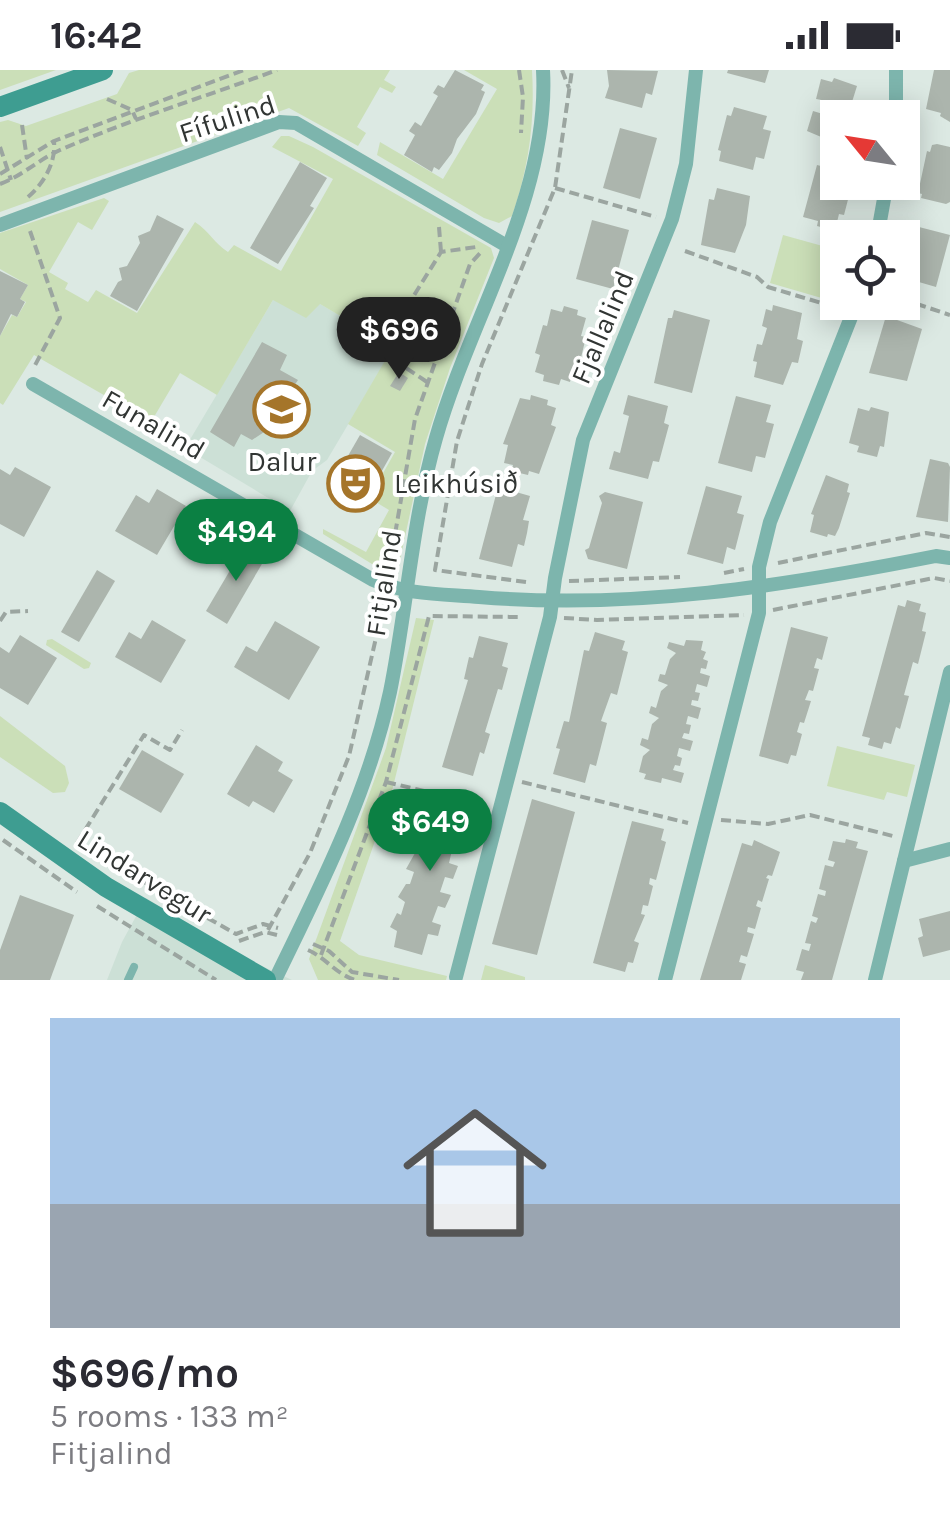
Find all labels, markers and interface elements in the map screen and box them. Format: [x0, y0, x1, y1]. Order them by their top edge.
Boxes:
text: 16:42 [50, 13, 142, 58]
street label: Fífulind [175, 87, 279, 150]
north arrow [820, 100, 920, 200]
map controls [820, 100, 920, 320]
button: locate [820, 220, 920, 320]
street label: Fjallalind [564, 266, 641, 389]
pin: $696 [340, 297, 458, 382]
text: $696 [359, 311, 439, 348]
school or university icon: Dalur [252, 380, 312, 440]
street label: Funalind [97, 382, 211, 467]
place label: Dalur [248, 445, 317, 478]
theatre icon: Leikhúsið [325, 453, 385, 513]
place label: Leikhúsið [394, 467, 518, 500]
pin: $494 [177, 499, 295, 584]
text: $494 [196, 513, 276, 550]
street label: Fitjalind [359, 527, 408, 639]
pin: $649 [371, 789, 489, 874]
text: $649 [390, 803, 470, 840]
street label: Lindarvegur [72, 822, 219, 931]
icon: home [385, 1083, 565, 1263]
text: $696/mo [50, 1348, 239, 1398]
text: 5 rooms · 133 m² [50, 1398, 289, 1435]
text: Fitjalind [50, 1435, 173, 1472]

